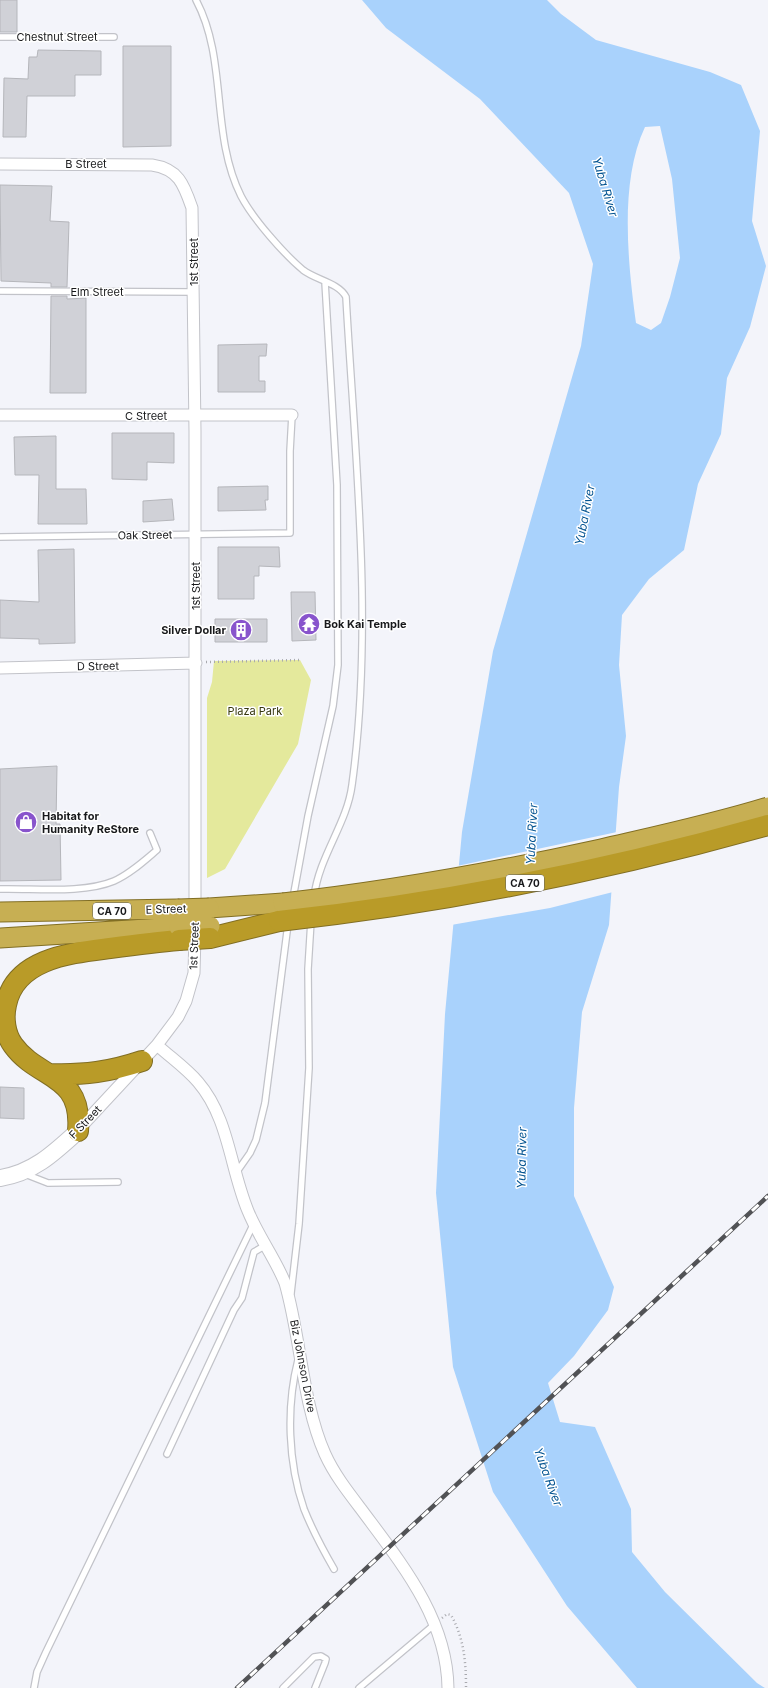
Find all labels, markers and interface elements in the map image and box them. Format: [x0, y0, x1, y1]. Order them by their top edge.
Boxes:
street label: Chestnut Street [16, 30, 98, 44]
water label: Yuba River [589, 155, 622, 219]
street label: B Street [65, 157, 107, 171]
street label: 1st Street [187, 238, 201, 286]
street label: Elm Street [70, 285, 124, 299]
street label: C Street [125, 409, 167, 423]
water label: Yuba River [571, 483, 598, 546]
street label: Oak Street [117, 528, 173, 542]
street label: 1st Street [189, 562, 203, 610]
temple icon: Bok Kai Temple [296, 611, 322, 637]
building icon: Silver Dollar [228, 617, 254, 643]
place label: Bok Kai Temple [324, 617, 407, 631]
place label: Silver Dollar [161, 623, 227, 637]
street label: D Street [77, 659, 120, 673]
park label: Plaza Park [228, 704, 282, 718]
water label: Yuba River [522, 802, 541, 865]
shop icon: Habitat for Humanity ReStore [13, 809, 39, 835]
place label: Habitat for Humanity ReStore [42, 809, 140, 836]
road number: CA 70 [506, 875, 544, 891]
street label: E Street [145, 901, 187, 917]
road number: CA 70 [93, 903, 131, 919]
street label: 1st Street [186, 921, 202, 970]
street label: F Street [66, 1102, 104, 1141]
water label: Yuba River [513, 1127, 530, 1189]
street label: Biz Johnson Drive [287, 1318, 319, 1414]
water label: Yuba River [531, 1445, 566, 1509]

